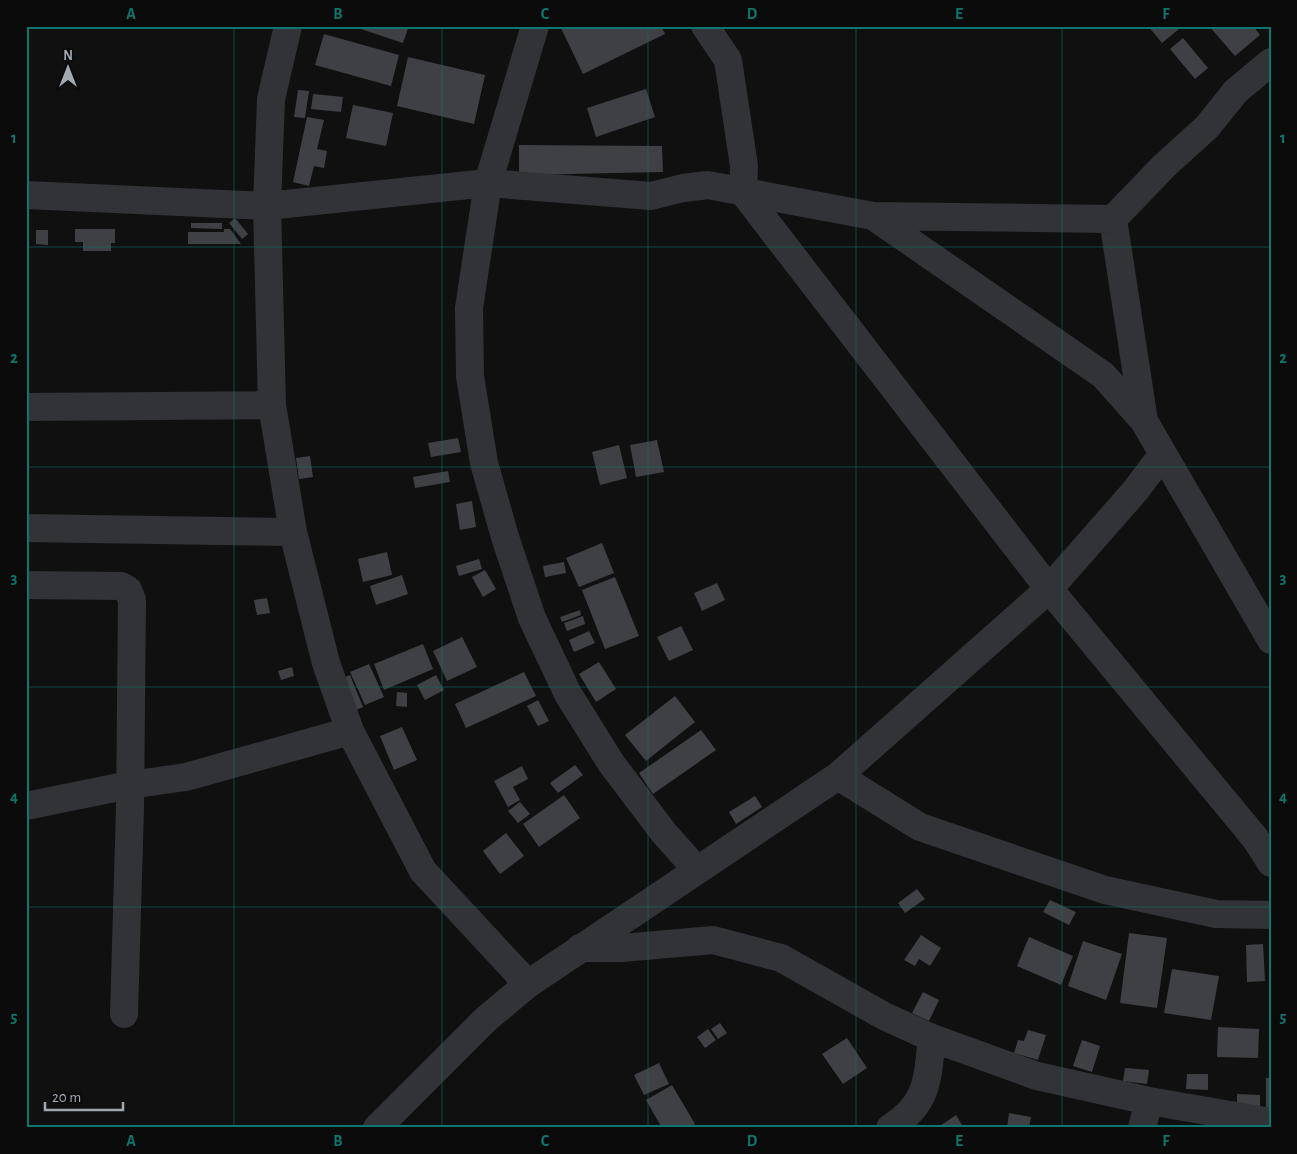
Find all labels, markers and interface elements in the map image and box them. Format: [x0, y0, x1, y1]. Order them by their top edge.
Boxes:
text: A [126, 6, 136, 22]
text: B [333, 6, 343, 22]
text: C [541, 6, 550, 22]
text: D [747, 6, 758, 22]
text: E [955, 6, 963, 22]
text: F [1162, 6, 1170, 22]
north arrow [42, 42, 92, 92]
text: N [63, 49, 73, 63]
text: 1 [11, 130, 17, 146]
text: 1 [1280, 130, 1286, 146]
text: 2 [10, 350, 18, 366]
text: 2 [1279, 350, 1287, 366]
text: 3 [11, 570, 18, 586]
text: 3 [1280, 570, 1287, 586]
text: 4 [10, 789, 18, 805]
text: 4 [1279, 789, 1287, 805]
text: 5 [11, 1009, 18, 1025]
text: 5 [1280, 1009, 1287, 1025]
scale bar [45, 1079, 122, 1111]
text: 20 m [52, 1090, 81, 1105]
text: A [126, 1133, 136, 1149]
text: B [333, 1133, 343, 1149]
text: C [541, 1133, 550, 1149]
text: D [747, 1133, 758, 1149]
text: E [955, 1133, 963, 1149]
text: F [1162, 1133, 1170, 1149]

